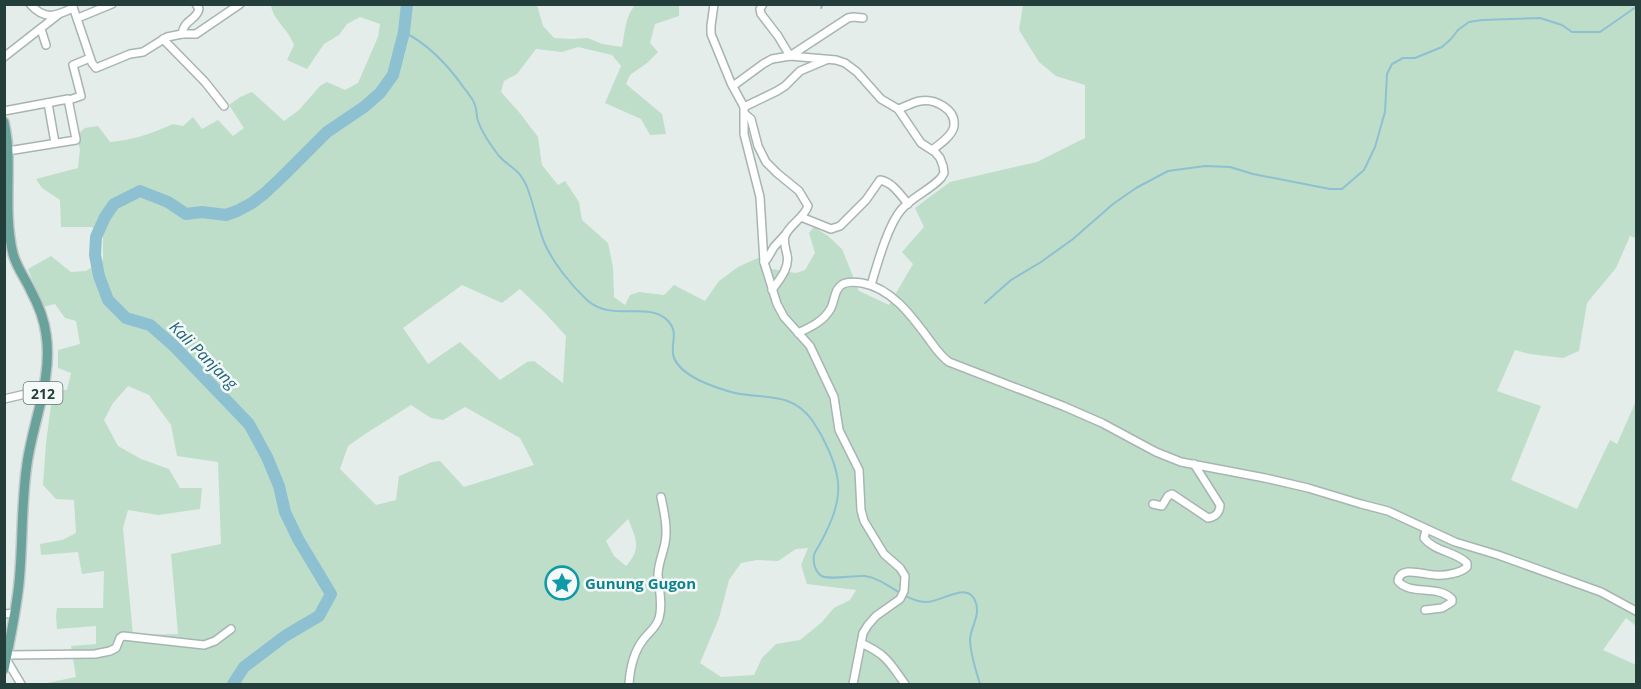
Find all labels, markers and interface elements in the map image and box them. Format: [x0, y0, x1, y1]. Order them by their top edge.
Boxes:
water label: Kali Panjang [165, 316, 243, 394]
road number: 212 [24, 382, 63, 404]
place icon: Gunung Gugon [544, 565, 580, 601]
place label: Gunung Gugon [585, 573, 696, 593]

